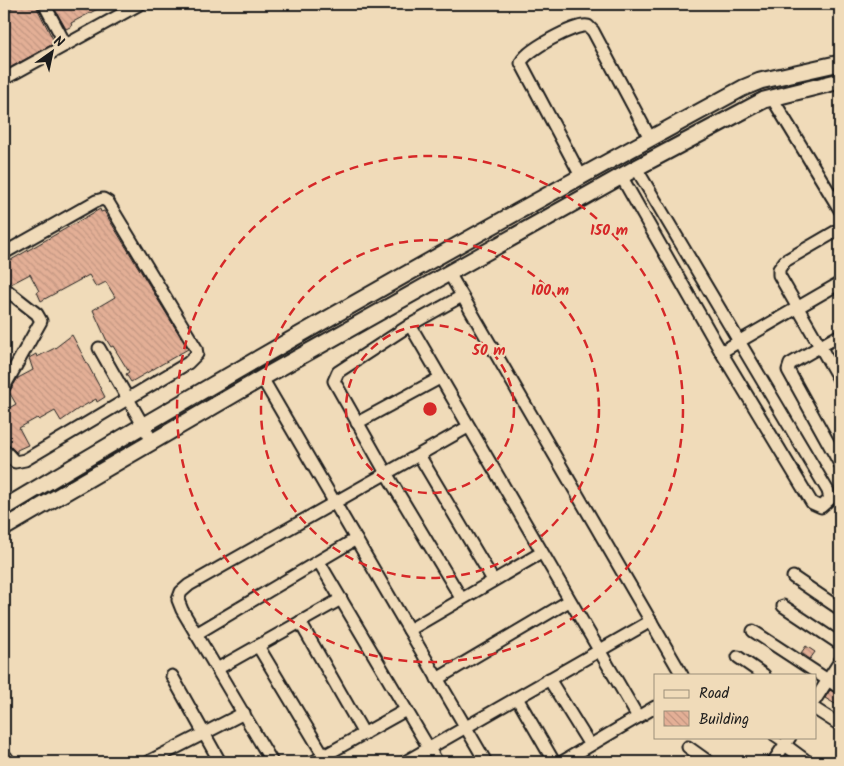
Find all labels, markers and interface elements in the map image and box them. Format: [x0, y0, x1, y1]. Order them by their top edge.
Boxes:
north arrow [28, 28, 78, 78]
text: N [49, 30, 68, 54]
text: 150 m [590, 219, 628, 243]
text: 100 m [531, 279, 569, 303]
text: 50 m [471, 339, 506, 363]
centre of rings [421, 400, 439, 418]
legend [654, 674, 816, 738]
text: Road [699, 682, 730, 706]
text: Building [699, 708, 749, 732]

